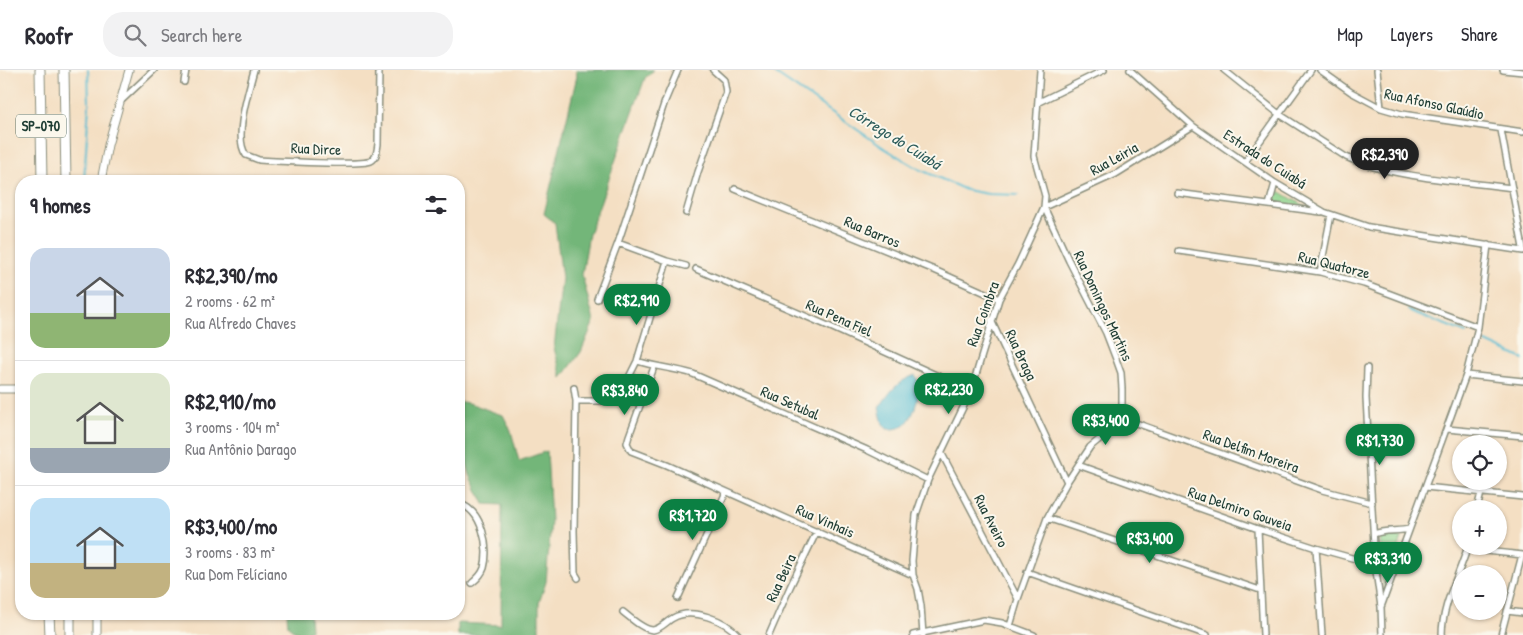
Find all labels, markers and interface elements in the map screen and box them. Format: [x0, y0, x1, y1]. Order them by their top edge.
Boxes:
search box [103, 12, 453, 57]
text: Roofr [25, 19, 73, 51]
icon: search [121, 21, 149, 49]
text: Search here [161, 22, 242, 48]
text: Map [1337, 22, 1363, 47]
text: Layers [1391, 22, 1433, 47]
text: Share [1461, 22, 1498, 47]
street label: Rua Afonso Glaúdio [1382, 83, 1486, 124]
water label: Córrego do Cuiabá [844, 100, 947, 175]
road number: SP-070 [16, 114, 66, 138]
street label: Estrada do Cuiabá [1220, 124, 1311, 193]
street label: Rua Dirce [291, 137, 341, 160]
street label: Rua Leiria [1086, 137, 1142, 180]
pin: R$2,390 [1339, 138, 1431, 180]
text: R$2,390 [1362, 143, 1408, 165]
text: 9 homes [30, 191, 91, 220]
icon: filters [422, 191, 450, 219]
street label: Rua Barros [841, 210, 904, 253]
street label: Rua Quatorze [1296, 245, 1372, 284]
street label: Rua Domingos Martins [1069, 247, 1138, 364]
text: R$2,390/mo [185, 261, 277, 290]
icon: home [70, 268, 130, 328]
street label: Rua Coimbra [961, 278, 1004, 349]
pin: R$2,910 [591, 284, 683, 326]
text: R$2,910 [615, 289, 659, 311]
text: 2 rooms · 62 m² [185, 290, 275, 312]
street label: Rua Pena Fiel [803, 294, 876, 341]
text: Rua Alfredo Chaves [185, 312, 296, 334]
street label: Rua Braga [1001, 326, 1042, 384]
pin: R$2,230 [903, 372, 995, 415]
pin: R$3,840 [579, 374, 671, 416]
text: R$2,230 [925, 378, 973, 400]
text: R$3,840 [602, 379, 648, 401]
street label: Rua Setubal [758, 380, 823, 425]
text: R$2,910/mo [185, 387, 276, 416]
icon: home [70, 393, 130, 453]
pin: R$3,400 [1060, 404, 1152, 446]
text: R$3,400 [1083, 409, 1129, 431]
text: 3 rooms · 104 m² [185, 416, 280, 438]
street label: Rua Delfim Moreira [1200, 423, 1302, 478]
pin: R$1,730 [1334, 424, 1426, 466]
text: R$1,730 [1357, 429, 1403, 451]
map controls [1452, 435, 1507, 620]
button: locate [1452, 435, 1507, 490]
text: Rua Antônio Darago [185, 438, 296, 460]
street label: Rua Delmiro Gouveia [1185, 481, 1295, 536]
street label: Rua Aveiro [969, 491, 1014, 551]
pin: R$1,720 [647, 498, 739, 541]
street label: Rua Vinhais [793, 498, 858, 543]
button: + [1452, 500, 1507, 555]
text: R$1,720 [670, 504, 717, 526]
text: R$3,400/mo [185, 512, 277, 541]
icon: home [70, 518, 130, 578]
pin: R$3,400 [1104, 522, 1196, 564]
text: R$3,400 [1127, 527, 1173, 549]
text: 3 rooms · 83 m² [185, 541, 275, 563]
pin: R$3,310 [1342, 542, 1434, 584]
text: R$3,310 [1365, 547, 1411, 569]
street label: Rua Beira [760, 550, 801, 605]
text: Rua Dom Felíciano [185, 563, 287, 585]
button: − [1452, 565, 1507, 620]

